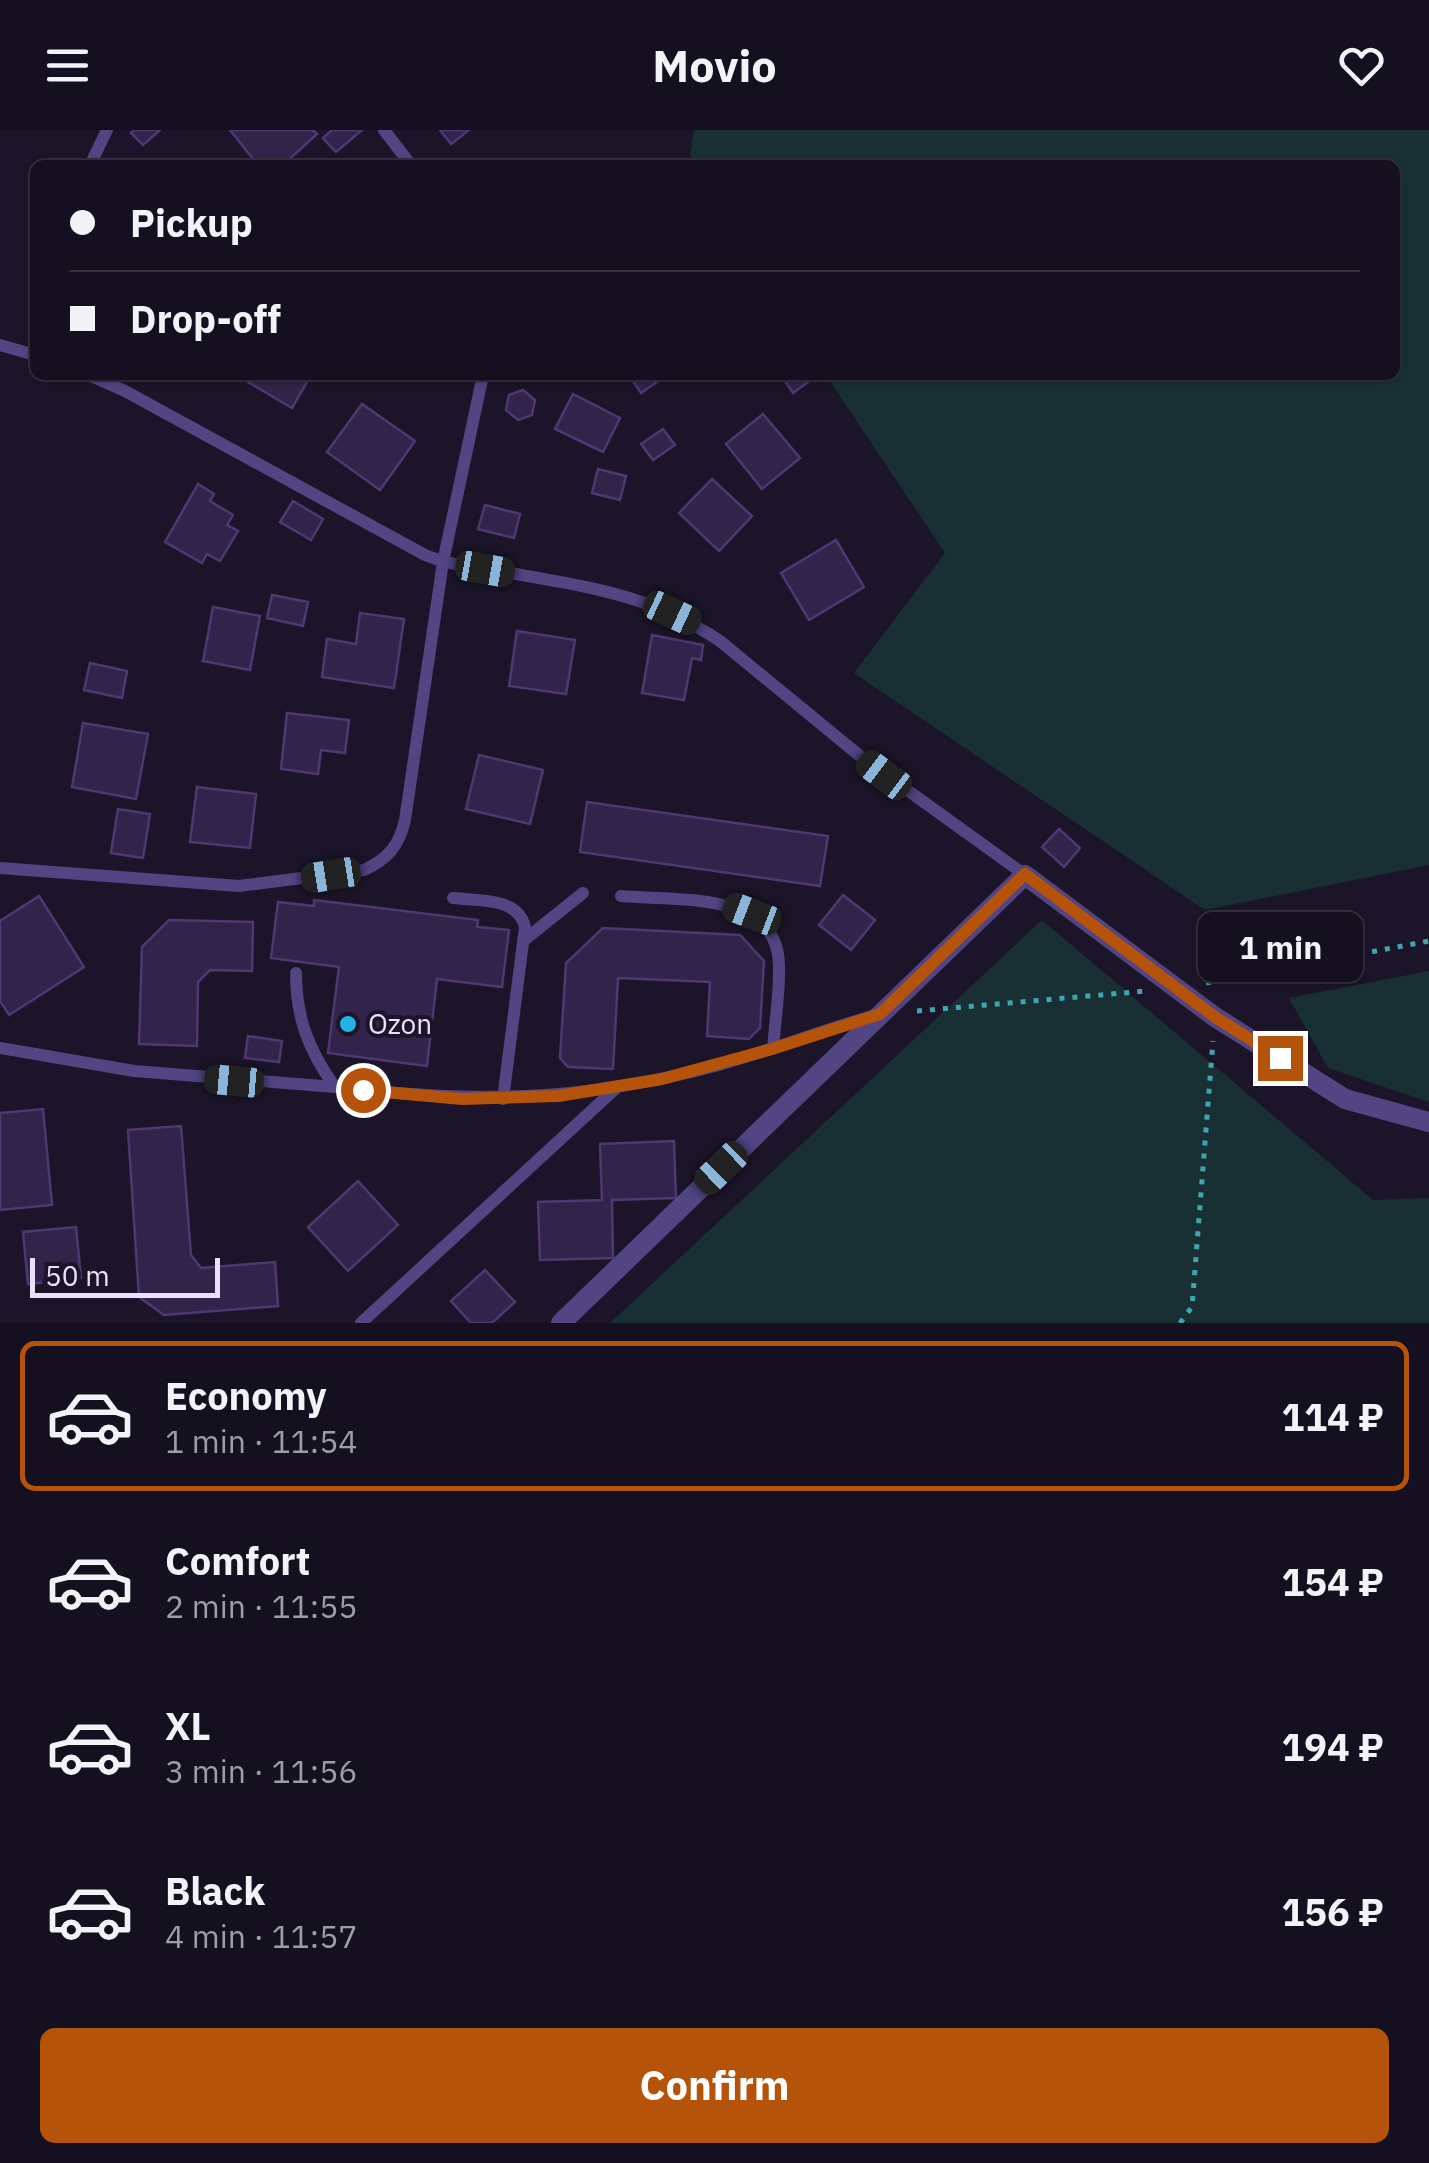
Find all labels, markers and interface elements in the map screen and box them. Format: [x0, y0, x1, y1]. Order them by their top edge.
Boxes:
text: Movio [652, 36, 777, 94]
icon: menu [40, 38, 95, 93]
icon: heart [1334, 38, 1389, 93]
text: Pickup [130, 198, 253, 247]
text: Drop-off [130, 294, 281, 343]
car [453, 549, 517, 589]
car [638, 587, 706, 639]
car [851, 745, 917, 805]
car [299, 855, 363, 895]
car [719, 889, 785, 939]
callout: 1 min [1198, 913, 1362, 983]
text: 1 min [1239, 926, 1322, 968]
place label: Ozon [368, 1005, 432, 1042]
marker: Ozon [337, 1013, 359, 1035]
route end [1258, 1036, 1303, 1081]
car [203, 1063, 265, 1099]
route start [341, 1068, 386, 1113]
car [689, 1136, 753, 1200]
scale bar [30, 1253, 220, 1298]
text: 50 m [45, 1257, 110, 1294]
icon: car [45, 1371, 135, 1461]
text: Economy [165, 1371, 327, 1420]
text: 114 ₽ [1282, 1392, 1384, 1441]
text: 1 min · 11:54 [165, 1420, 358, 1462]
icon: car [45, 1536, 135, 1626]
text: Comfort [165, 1536, 310, 1585]
text: 154 ₽ [1282, 1557, 1384, 1606]
text: 2 min · 11:55 [165, 1585, 358, 1627]
icon: car [45, 1701, 135, 1791]
text: XL [165, 1701, 211, 1750]
text: 194 ₽ [1282, 1722, 1384, 1771]
text: 3 min · 11:56 [165, 1750, 358, 1792]
icon: car [45, 1866, 135, 1956]
text: Black [165, 1866, 265, 1915]
text: 156 ₽ [1282, 1887, 1384, 1936]
text: 4 min · 11:57 [165, 1915, 358, 1957]
button: Confirm [40, 2028, 1389, 2143]

